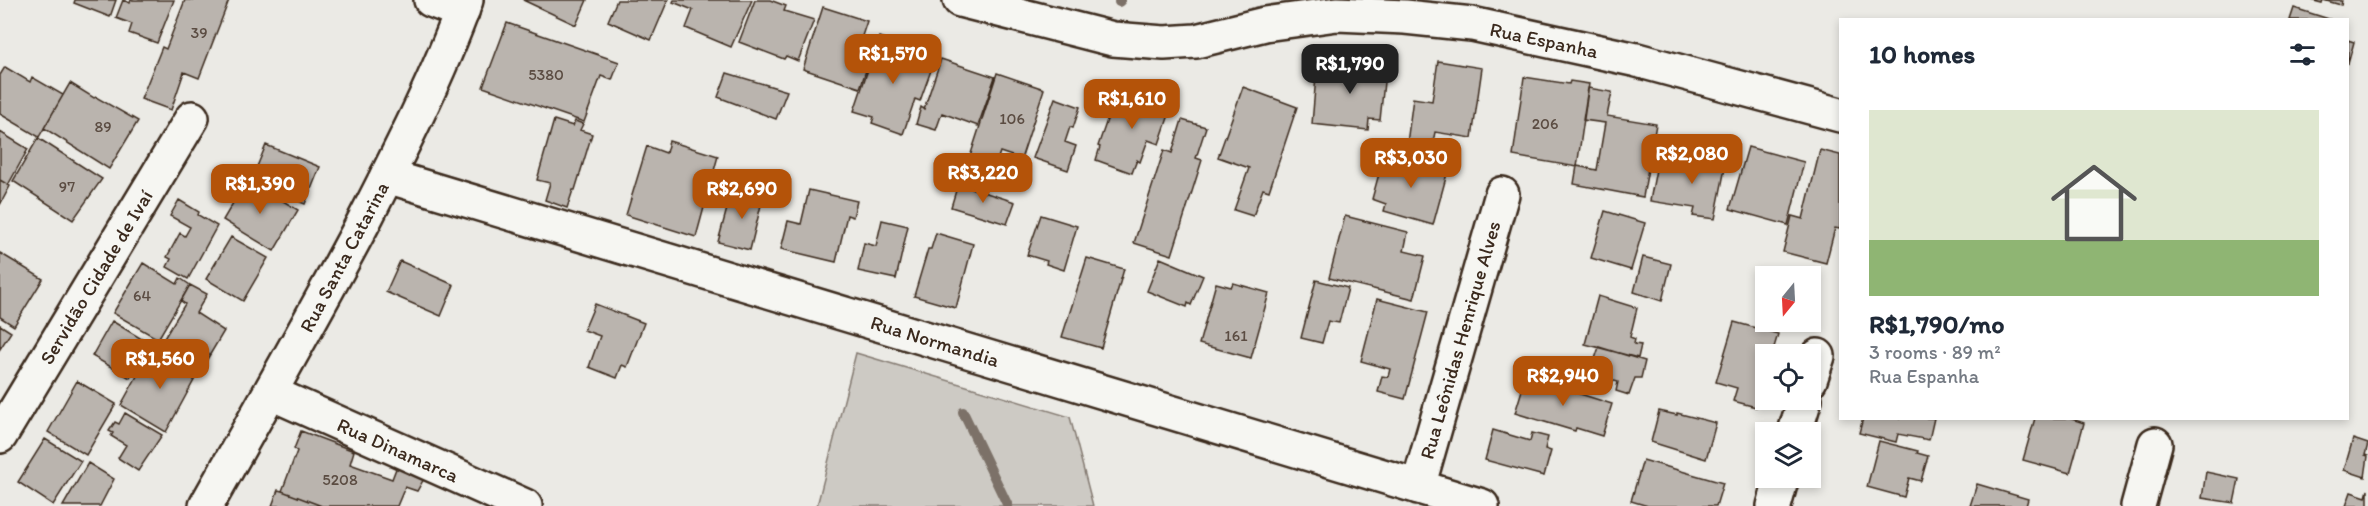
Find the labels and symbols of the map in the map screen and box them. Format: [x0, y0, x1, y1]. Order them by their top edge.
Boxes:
street label: Rua Espanha [1488, 17, 1601, 63]
house number: 39 [190, 23, 208, 42]
pin: R$1,570 [838, 34, 948, 85]
pin: R$1,790 [1295, 44, 1405, 95]
house number: 5380 [528, 65, 564, 84]
pin: R$1,610 [1077, 79, 1187, 130]
house number: 106 [999, 109, 1025, 128]
house number: 206 [1532, 114, 1558, 133]
house number: 89 [94, 117, 112, 136]
pin: R$2,080 [1637, 134, 1747, 185]
pin: R$3,030 [1356, 138, 1466, 189]
pin: R$3,220 [928, 153, 1038, 204]
pin: R$1,390 [205, 164, 315, 215]
pin: R$2,690 [687, 169, 797, 220]
house number: 97 [59, 177, 75, 196]
street label: Rua Santa Catarina [294, 178, 394, 336]
street label: Servidão Cidade de Ivaí [34, 185, 158, 369]
street label: Rua Leônidas Henrique Alves [1414, 218, 1506, 462]
north arrow [1755, 266, 1821, 332]
house number: 64 [133, 286, 151, 305]
street label: Rua Normandia [868, 310, 1003, 372]
house number: 161 [1224, 326, 1248, 345]
pin: R$1,560 [105, 339, 215, 390]
pin: R$2,940 [1508, 356, 1618, 407]
street label: Rua Dinamarca [333, 412, 463, 488]
house number: 5208 [322, 470, 358, 489]

